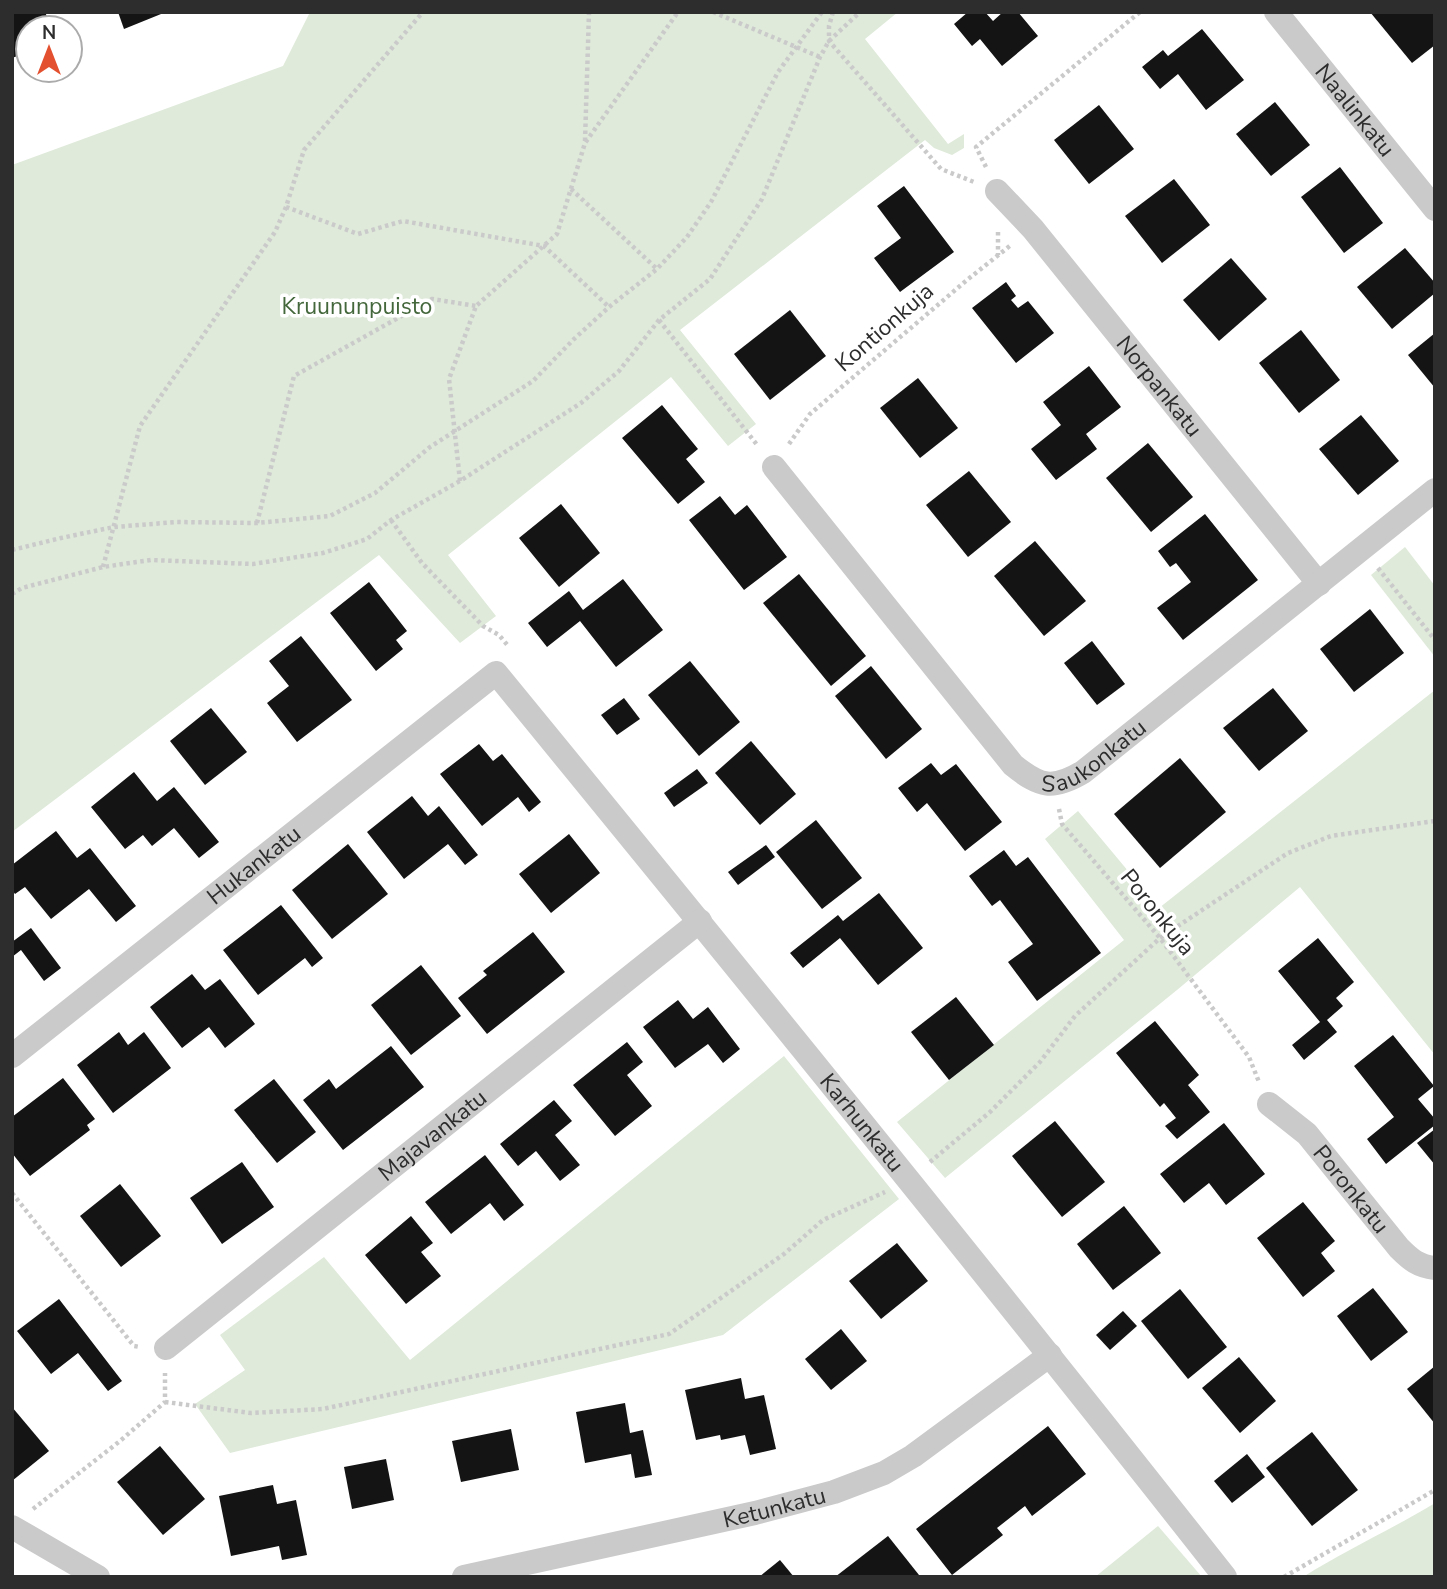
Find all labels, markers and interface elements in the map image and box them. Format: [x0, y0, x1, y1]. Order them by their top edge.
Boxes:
north arrow [14, 14, 84, 84]
text: N [42, 20, 56, 46]
street label: Naalinkatu [1308, 57, 1402, 163]
street label: Kontionkuja [828, 276, 940, 379]
park label: Kruununpuisto [282, 291, 432, 322]
street label: Norpankatu [1109, 329, 1209, 443]
street label: Saukonkatu [1040, 712, 1153, 800]
street label: Hukankatu [200, 818, 307, 912]
street label: Poronkuja [1113, 863, 1202, 962]
street label: Karhunkatu [813, 1067, 911, 1179]
street label: Majavankatu [372, 1082, 493, 1188]
street label: Poronkatu [1306, 1139, 1396, 1240]
street label: Ketunkatu [720, 1480, 829, 1536]

